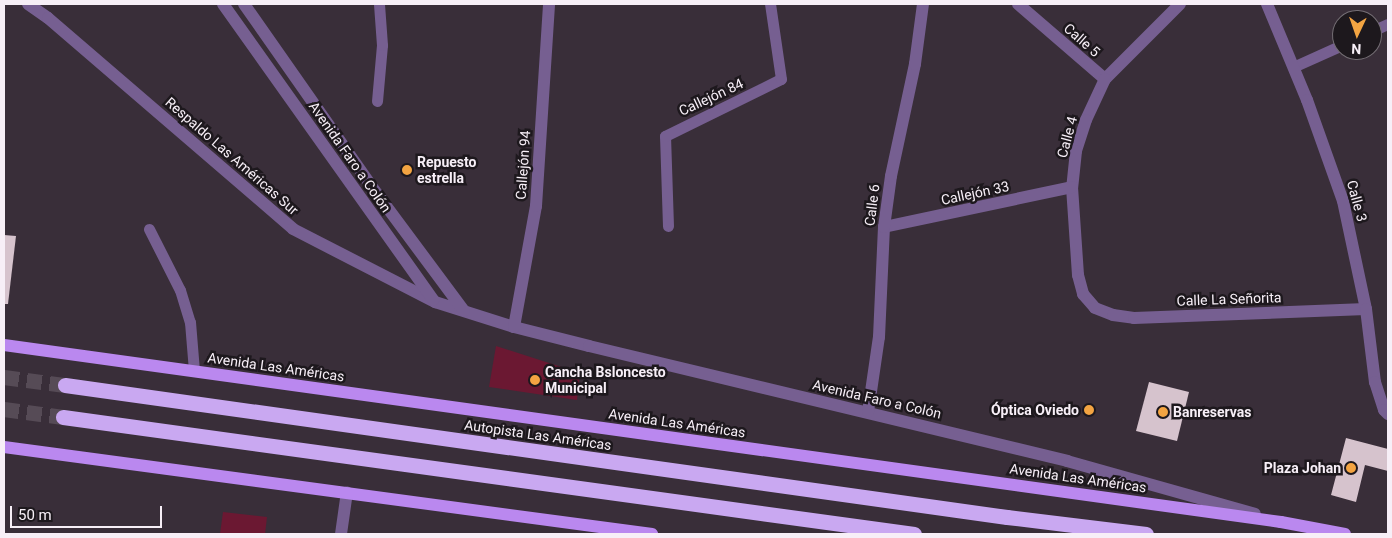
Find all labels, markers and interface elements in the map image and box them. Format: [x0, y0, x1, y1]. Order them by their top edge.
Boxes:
north arrow [1332, 10, 1382, 60]
street label: Calle 5 [1061, 20, 1103, 60]
text: N [1351, 41, 1362, 57]
street label: Callejón 84 [676, 75, 746, 119]
street label: Respaldo Las Américas Sur [162, 94, 302, 218]
street label: Avenida Faro a Colón [305, 98, 395, 216]
street label: Calle 4 [1053, 114, 1081, 160]
street label: Callejón 94 [512, 130, 534, 200]
place label: Repuesto estrella [417, 154, 476, 186]
marker: Repuesto estrella [401, 164, 413, 176]
street label: Callejón 33 [939, 178, 1011, 208]
street label: Calle 3 [1343, 178, 1371, 224]
street label: Calle 6 [861, 183, 883, 227]
street label: Calle La Señorita [1176, 289, 1282, 309]
street label: Avenida Las Américas [206, 349, 346, 385]
place label: Cancha Bsloncesto Municipal [545, 364, 666, 397]
marker: Cancha Bsloncesto Municipal [529, 374, 541, 386]
street label: Avenida Faro a Colón [811, 376, 943, 422]
place label: Óptica Oviedo [991, 402, 1079, 418]
marker: Óptica Oviedo [1083, 404, 1095, 416]
place label: Banreservas [1173, 404, 1252, 420]
street label: Avenida Las Américas [607, 405, 747, 441]
marker: Banreservas [1157, 406, 1169, 418]
street label: Autopista Las Américas [463, 416, 613, 454]
street label: Avenida Las Américas [1008, 460, 1148, 496]
place label: Plaza Johan [1264, 460, 1341, 476]
marker: Plaza Johan [1345, 462, 1357, 474]
scale bar [12, 496, 165, 528]
text: 50 m [18, 506, 52, 524]

